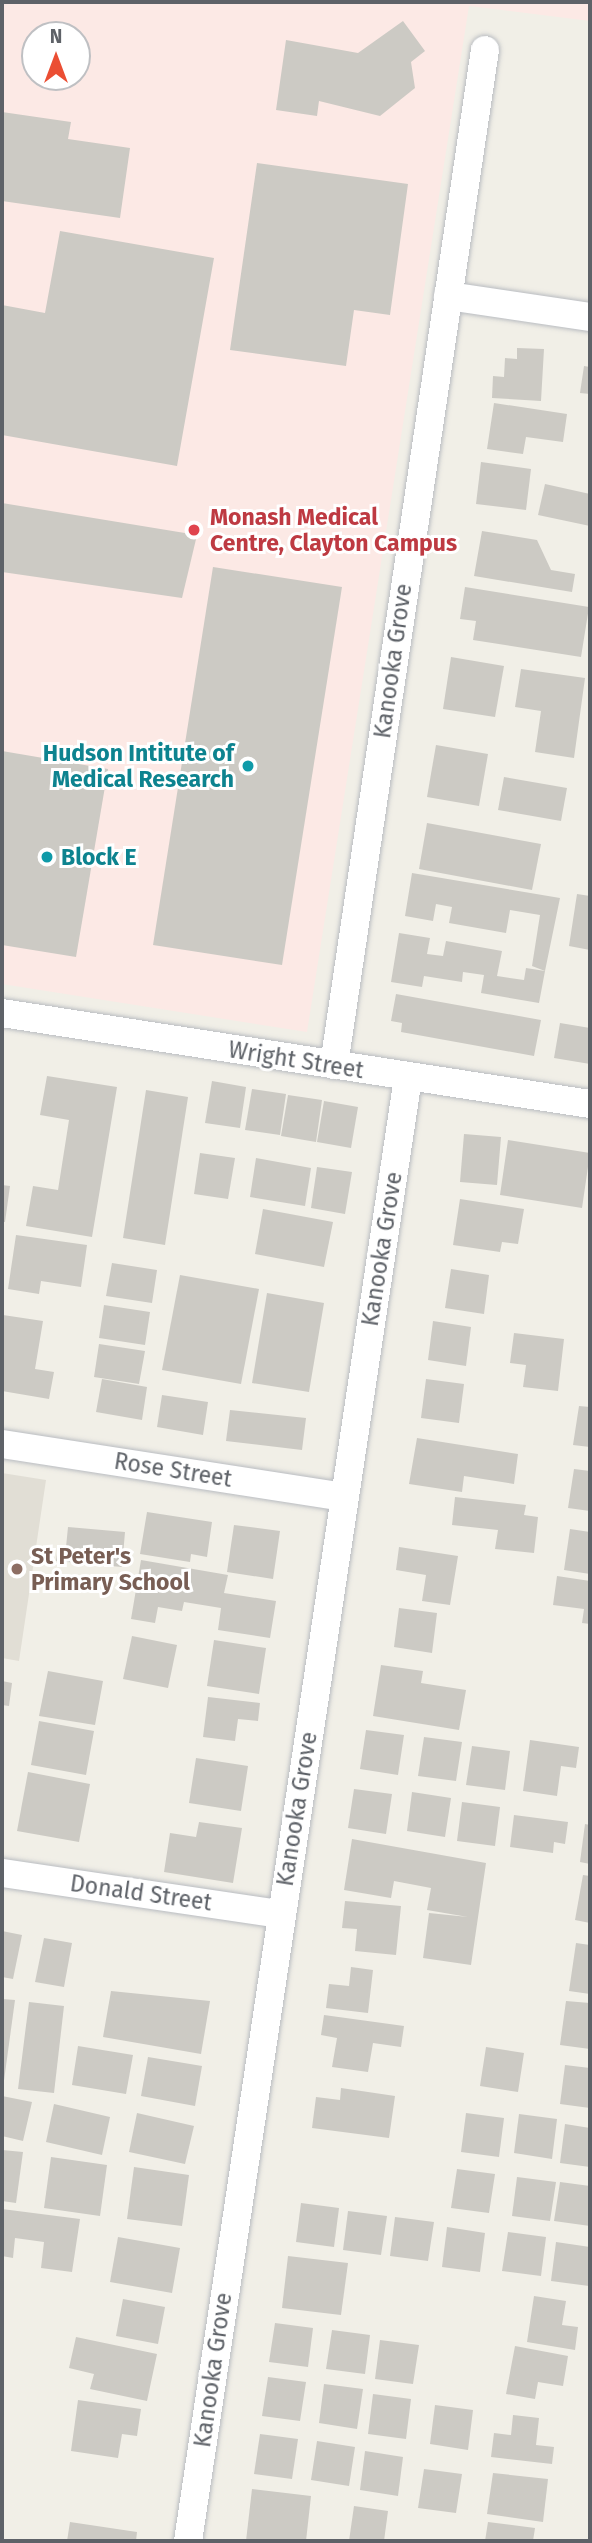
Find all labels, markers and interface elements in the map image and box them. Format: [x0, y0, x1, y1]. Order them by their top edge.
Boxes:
north arrow [21, 21, 91, 91]
text: N [50, 25, 62, 48]
place label: Monash Medical Centre, Clayton Campus [210, 503, 457, 557]
marker: Monash Medical Centre, Clayton Campus [184, 520, 204, 540]
street label: Kanooka Grove [368, 582, 418, 740]
place label: Hudson Intitute of Medical Research [43, 739, 234, 793]
marker: Hudson Intitute of Medical Research [240, 758, 256, 774]
place label: Block E [61, 843, 137, 871]
marker: Block E [39, 849, 55, 865]
street label: Wright Street [226, 1036, 366, 1084]
street label: Kanooka Grove [356, 1170, 408, 1328]
street label: Rose Street [112, 1447, 234, 1493]
place label: St Peter's Primary School [31, 1542, 190, 1596]
marker: St Peter's Primary School [9, 1561, 25, 1577]
street label: Kanooka Grove [271, 1730, 323, 1888]
street label: Donald Street [68, 1869, 214, 1917]
street label: Kanooka Grove [188, 2291, 238, 2449]

